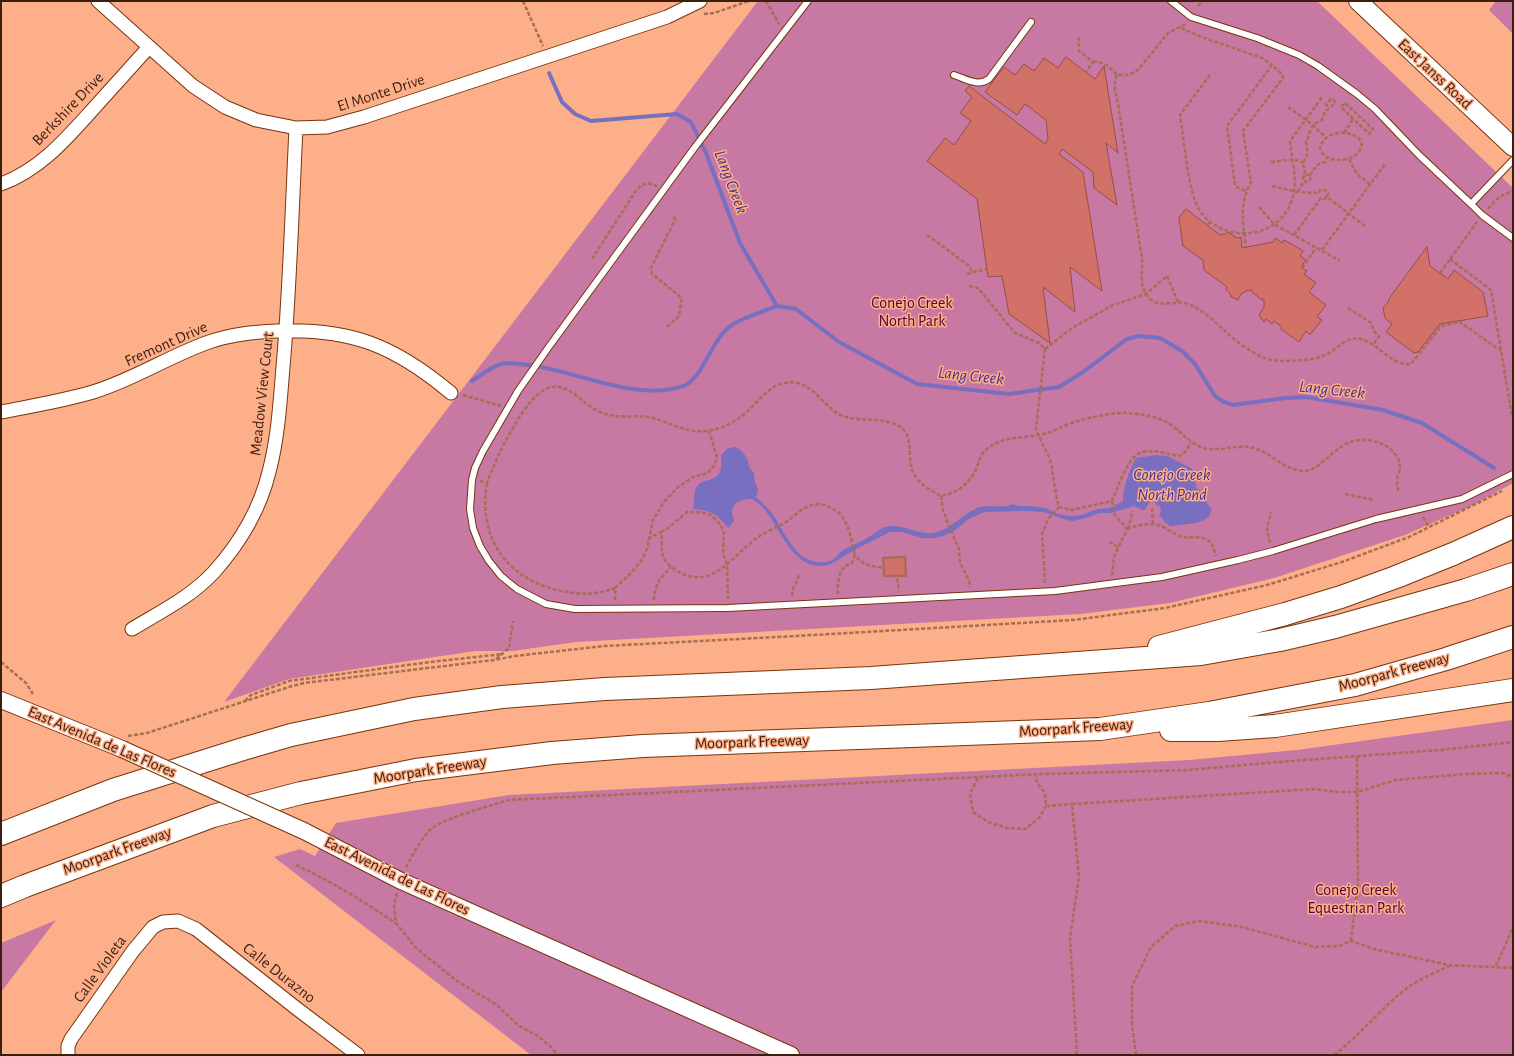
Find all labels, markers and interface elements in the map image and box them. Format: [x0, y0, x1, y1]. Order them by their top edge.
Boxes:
street label: East Janss Road [1394, 35, 1476, 113]
street label: Berkshire Drive [28, 68, 108, 150]
street label: El Monte Drive [335, 70, 427, 116]
water label: Lang Creek [710, 147, 752, 217]
park label: Conejo Creek North Park [871, 293, 953, 331]
street label: Fremont Drive [122, 317, 210, 371]
street label: Meadow View Court [246, 331, 278, 457]
water label: Lang Creek [937, 362, 1005, 390]
water label: Lang Creek [1298, 376, 1366, 404]
water label: Conejo Creek North Pond [1133, 465, 1211, 505]
street label: Moorpark Freeway [1336, 648, 1452, 696]
street label: East Avenida de Las Flores [25, 702, 179, 782]
street label: Moorpark Freeway [1018, 714, 1134, 742]
street label: Moorpark Freeway [695, 730, 809, 754]
street label: Moorpark Freeway [372, 752, 488, 788]
street label: Moorpark Freeway [60, 822, 174, 880]
street label: East Avenida de Las Flores [321, 832, 473, 920]
park label: Conejo Creek Equestrian Park [1308, 880, 1404, 918]
street label: Calle Violeta [69, 932, 131, 1006]
street label: Calle Durazno [239, 939, 319, 1007]

